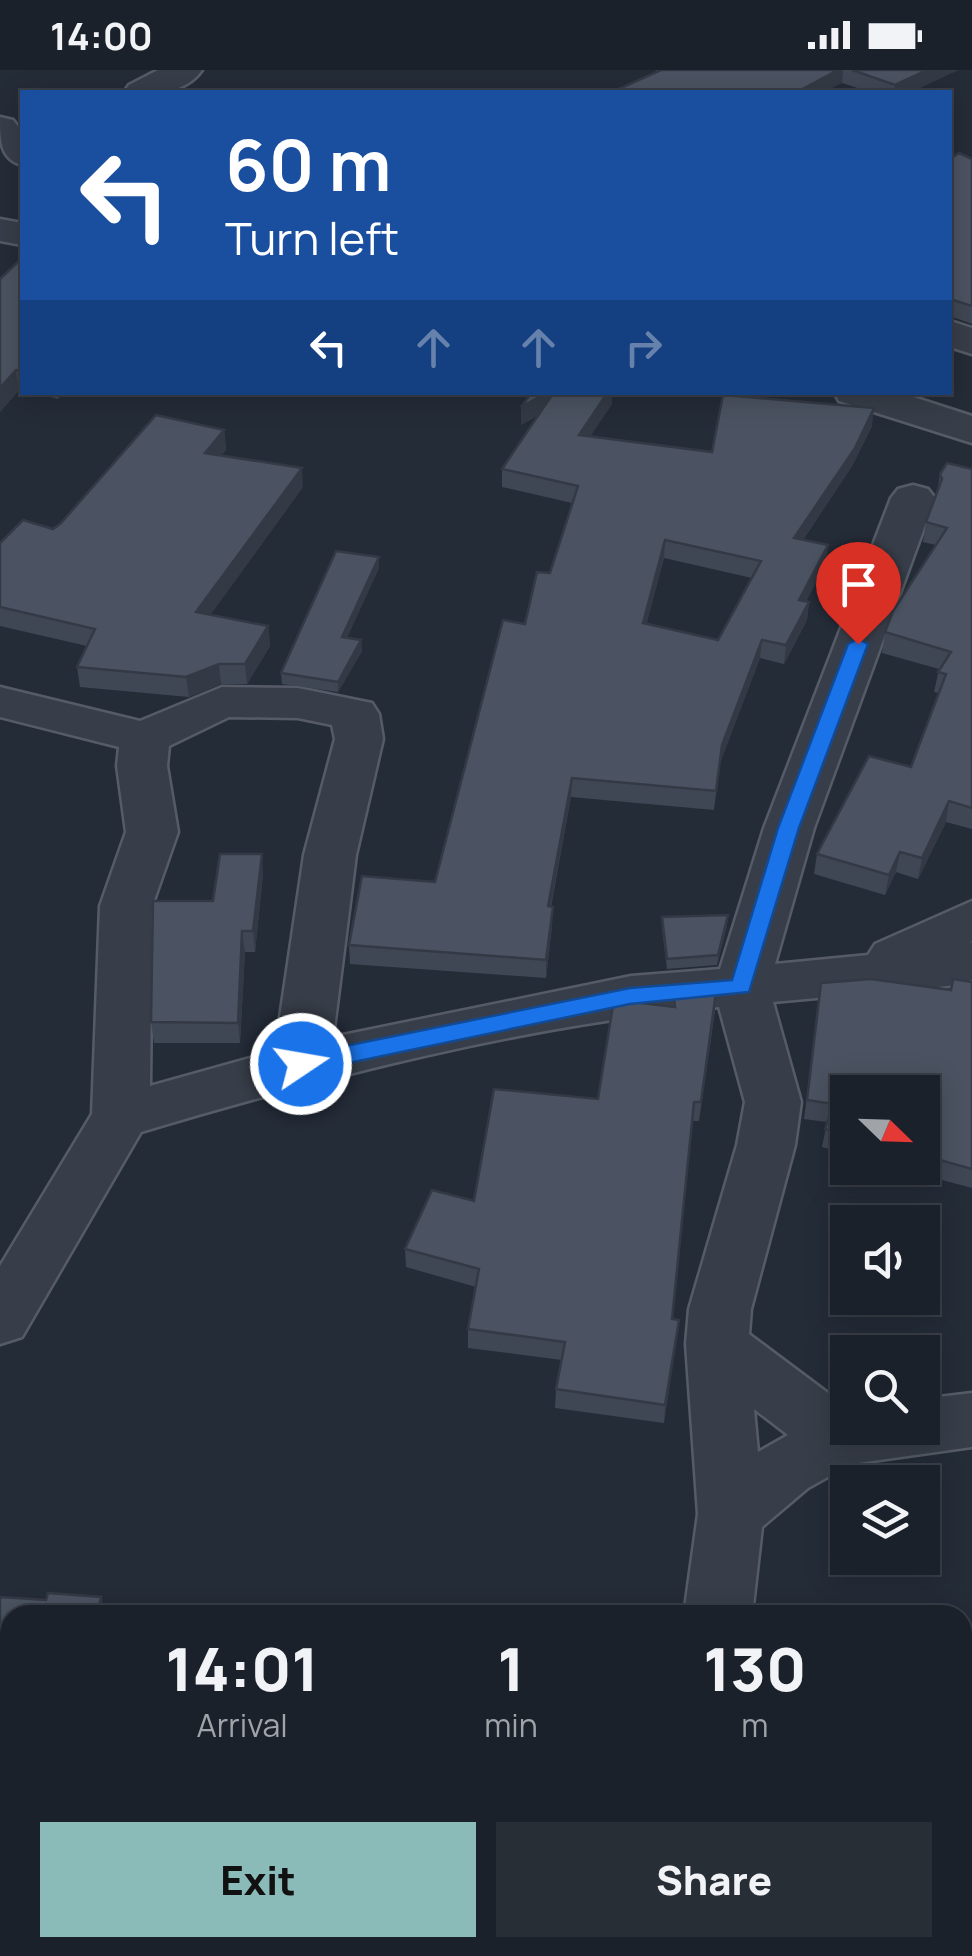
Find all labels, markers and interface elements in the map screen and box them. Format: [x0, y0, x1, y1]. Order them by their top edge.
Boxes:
text: 14:00 [50, 9, 153, 61]
text: 60 m [225, 116, 392, 212]
icon: left [60, 130, 190, 260]
text: Turn left [225, 207, 399, 269]
icon: left [301, 320, 356, 375]
icon: ahead [406, 320, 461, 375]
icon: ahead [511, 320, 566, 375]
icon: right [616, 320, 671, 375]
pin [816, 542, 901, 645]
icon: arrive [831, 557, 886, 612]
position arrow [249, 1012, 353, 1116]
north arrow [830, 1075, 940, 1185]
map controls [830, 1075, 940, 1575]
button: sound [830, 1205, 940, 1315]
button: search [830, 1335, 940, 1445]
button: layers [830, 1465, 940, 1575]
text: 14:01 [165, 1627, 319, 1709]
text: 1 [497, 1627, 525, 1709]
text: 130 [703, 1627, 806, 1709]
text: Arrival [196, 1703, 288, 1747]
text: min [484, 1703, 538, 1747]
text: m [741, 1703, 768, 1747]
button: Exit [40, 1822, 476, 1937]
button: Share [496, 1822, 932, 1937]

